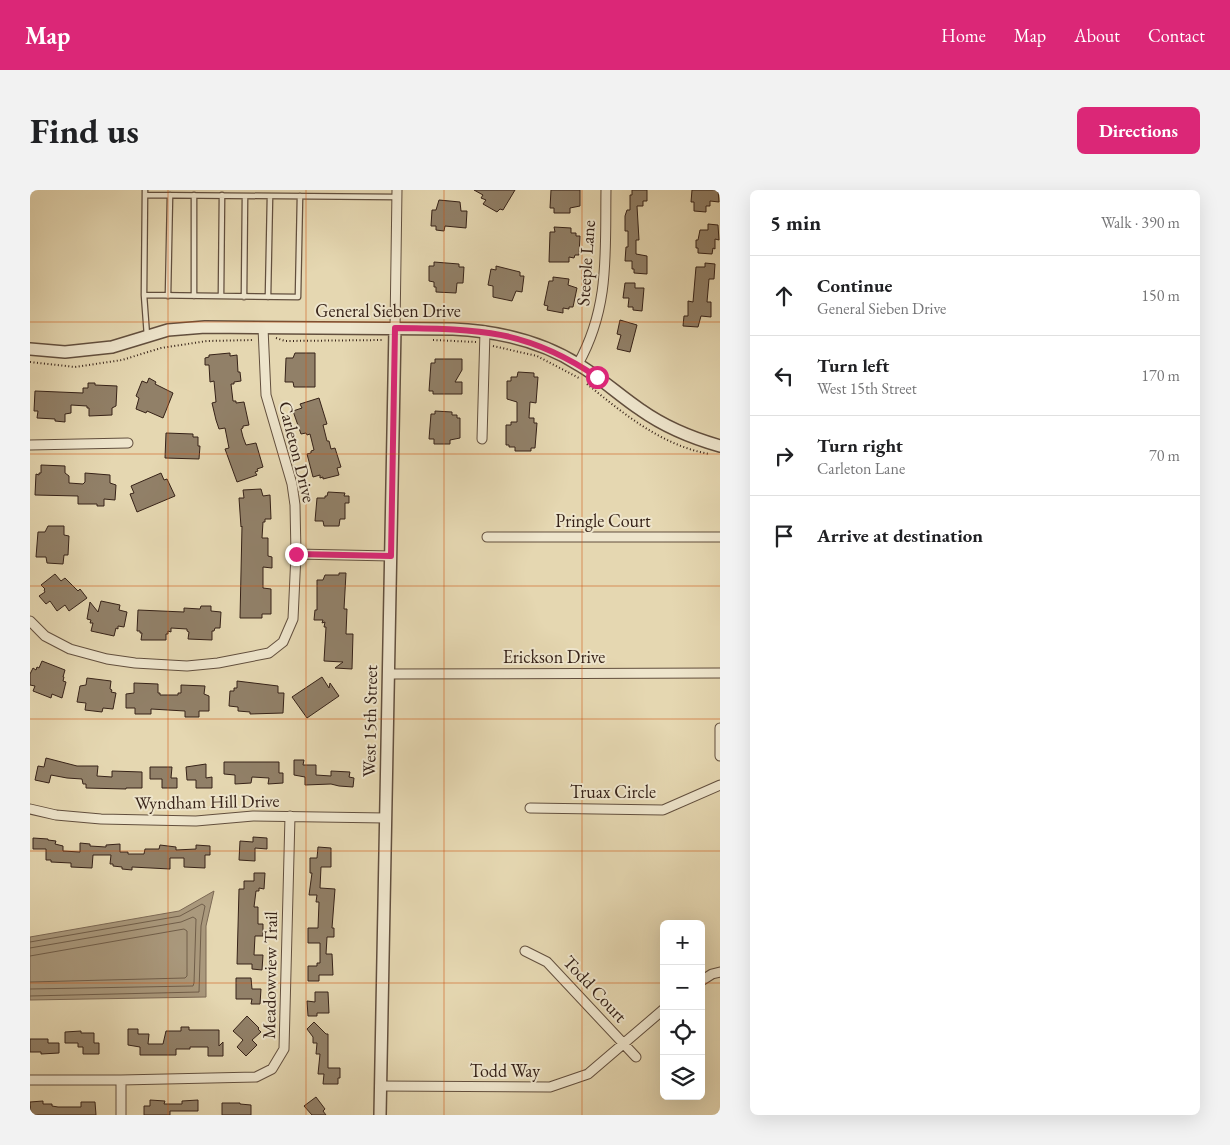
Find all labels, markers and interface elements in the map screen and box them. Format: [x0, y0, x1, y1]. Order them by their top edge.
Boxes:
text: Map [25, 20, 70, 51]
text: Home [941, 24, 986, 47]
text: Map [1014, 24, 1046, 47]
text: About [1074, 24, 1120, 47]
text: Contact [1148, 24, 1205, 47]
button: Directions [1077, 107, 1200, 154]
text: Find us [30, 108, 139, 153]
text: 5 min [770, 209, 821, 236]
text: Walk · 390 m [1101, 212, 1180, 233]
street label: Steeple Lane [571, 219, 600, 307]
text: Continue [817, 273, 892, 298]
icon: ahead [770, 282, 798, 310]
text: 150 m [1141, 285, 1180, 306]
text: General Sieben Drive [817, 298, 946, 319]
street label: General Sieben Drive [315, 299, 461, 322]
text: Turn left [817, 353, 889, 378]
icon: left [770, 362, 798, 390]
text: 170 m [1141, 365, 1180, 386]
route start [586, 366, 609, 389]
text: West 15th Street [817, 378, 917, 399]
street label: Carleton Drive [274, 399, 321, 505]
text: Turn right [817, 433, 903, 458]
icon: right [770, 442, 798, 470]
text: 70 m [1149, 445, 1180, 466]
text: Carleton Lane [817, 458, 905, 479]
street label: Pringle Court [555, 509, 651, 532]
icon: arrive [770, 522, 798, 550]
text: Arrive at destination [817, 523, 983, 548]
route end [285, 543, 308, 566]
street label: Erickson Drive [503, 645, 605, 668]
street label: West 15th Street [357, 664, 382, 777]
street label: Truax Circle [570, 780, 656, 803]
street label: Wyndham Hill Drive [134, 789, 280, 814]
street label: Meadowview Trail [257, 911, 282, 1039]
map controls [660, 920, 705, 1100]
button: + [660, 920, 705, 965]
street label: Todd Court [558, 950, 633, 1027]
button: − [660, 965, 705, 1010]
button: locate [660, 1010, 705, 1055]
button: layers [660, 1055, 705, 1100]
street label: Todd Way [470, 1059, 540, 1082]

